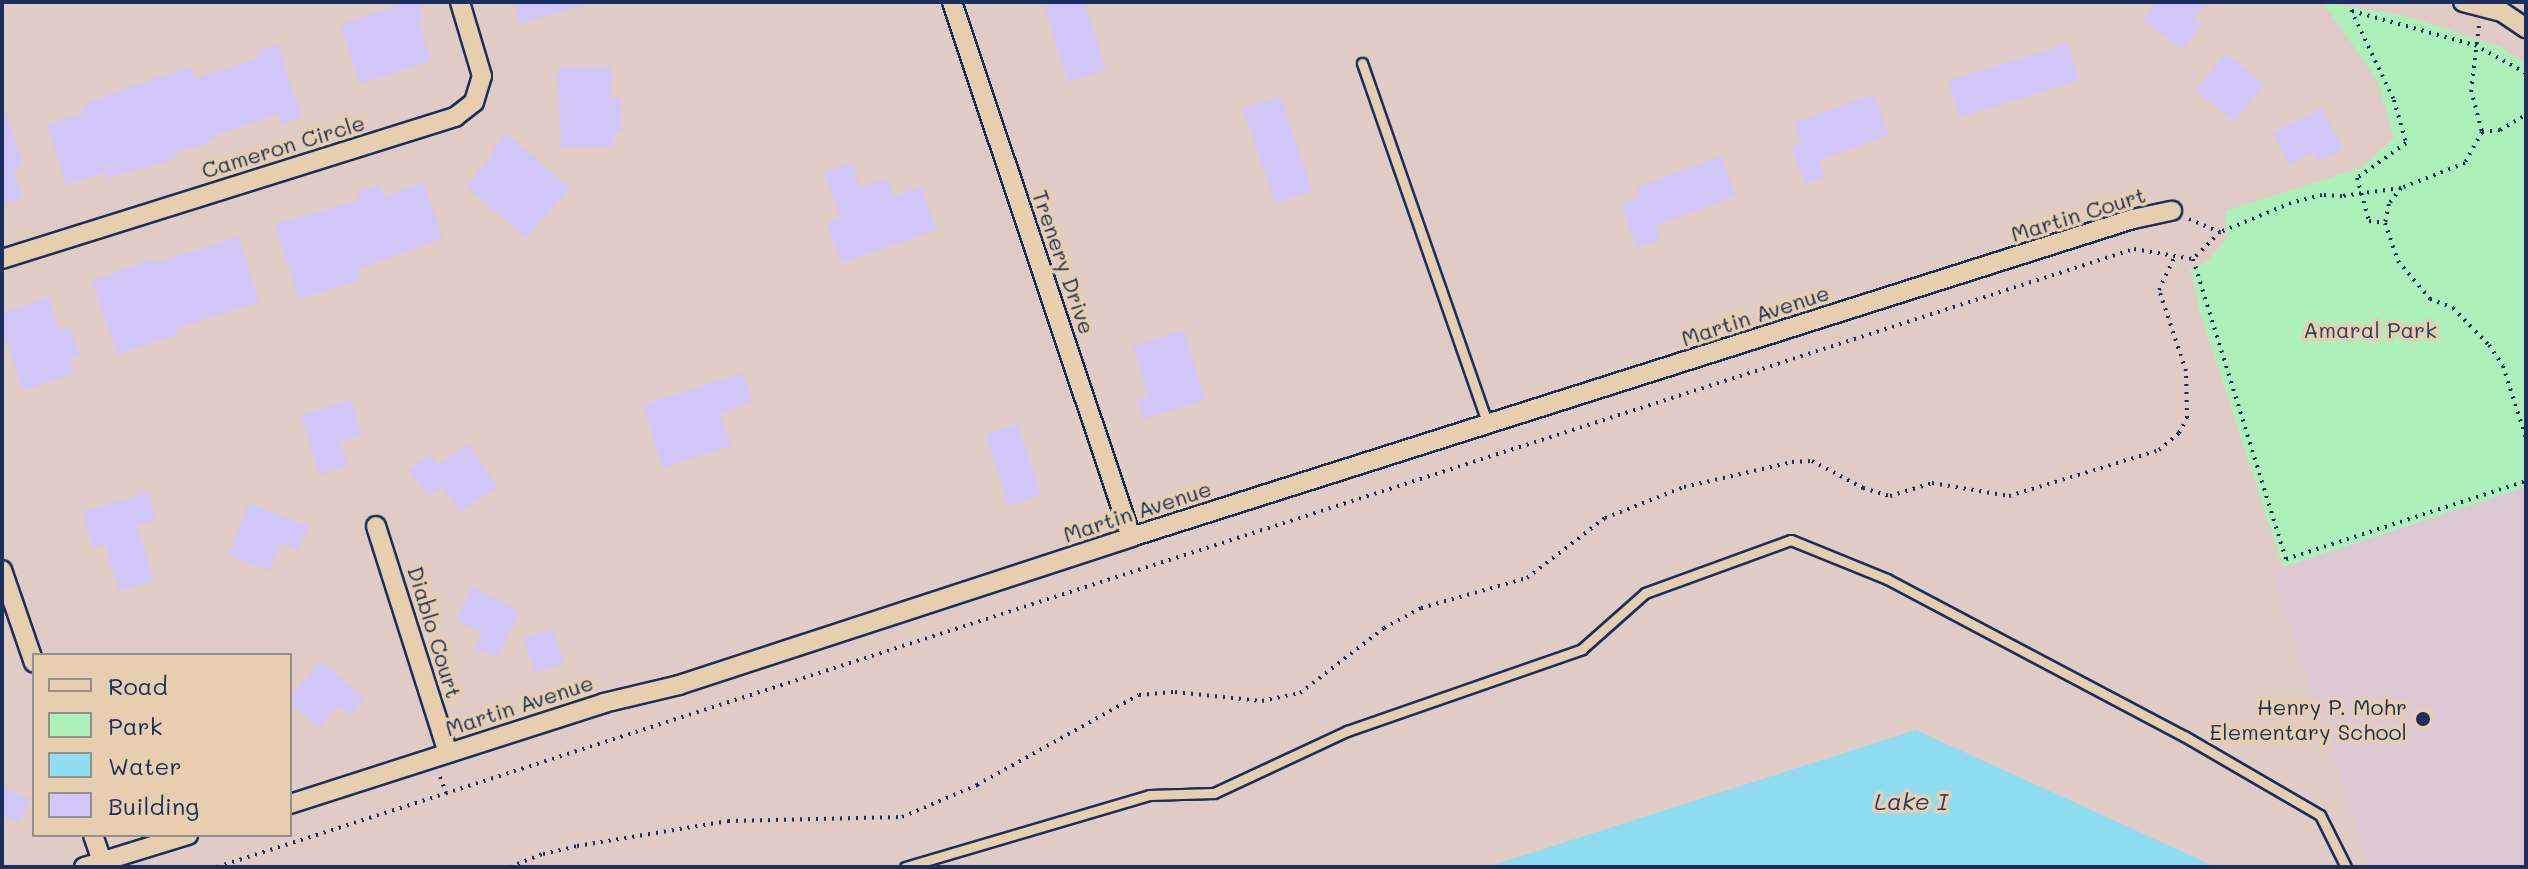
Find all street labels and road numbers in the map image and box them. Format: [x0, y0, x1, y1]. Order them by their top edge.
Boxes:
street label: Cameron Circle [198, 109, 368, 183]
street label: Martin Court [2007, 181, 2149, 247]
street label: Trenery Drive [1027, 187, 1101, 337]
street label: Martin Avenue [1678, 279, 1832, 351]
street label: Martin Avenue [1060, 475, 1214, 547]
street label: Diablo Court [402, 563, 468, 701]
street label: Martin Avenue [442, 669, 596, 741]

